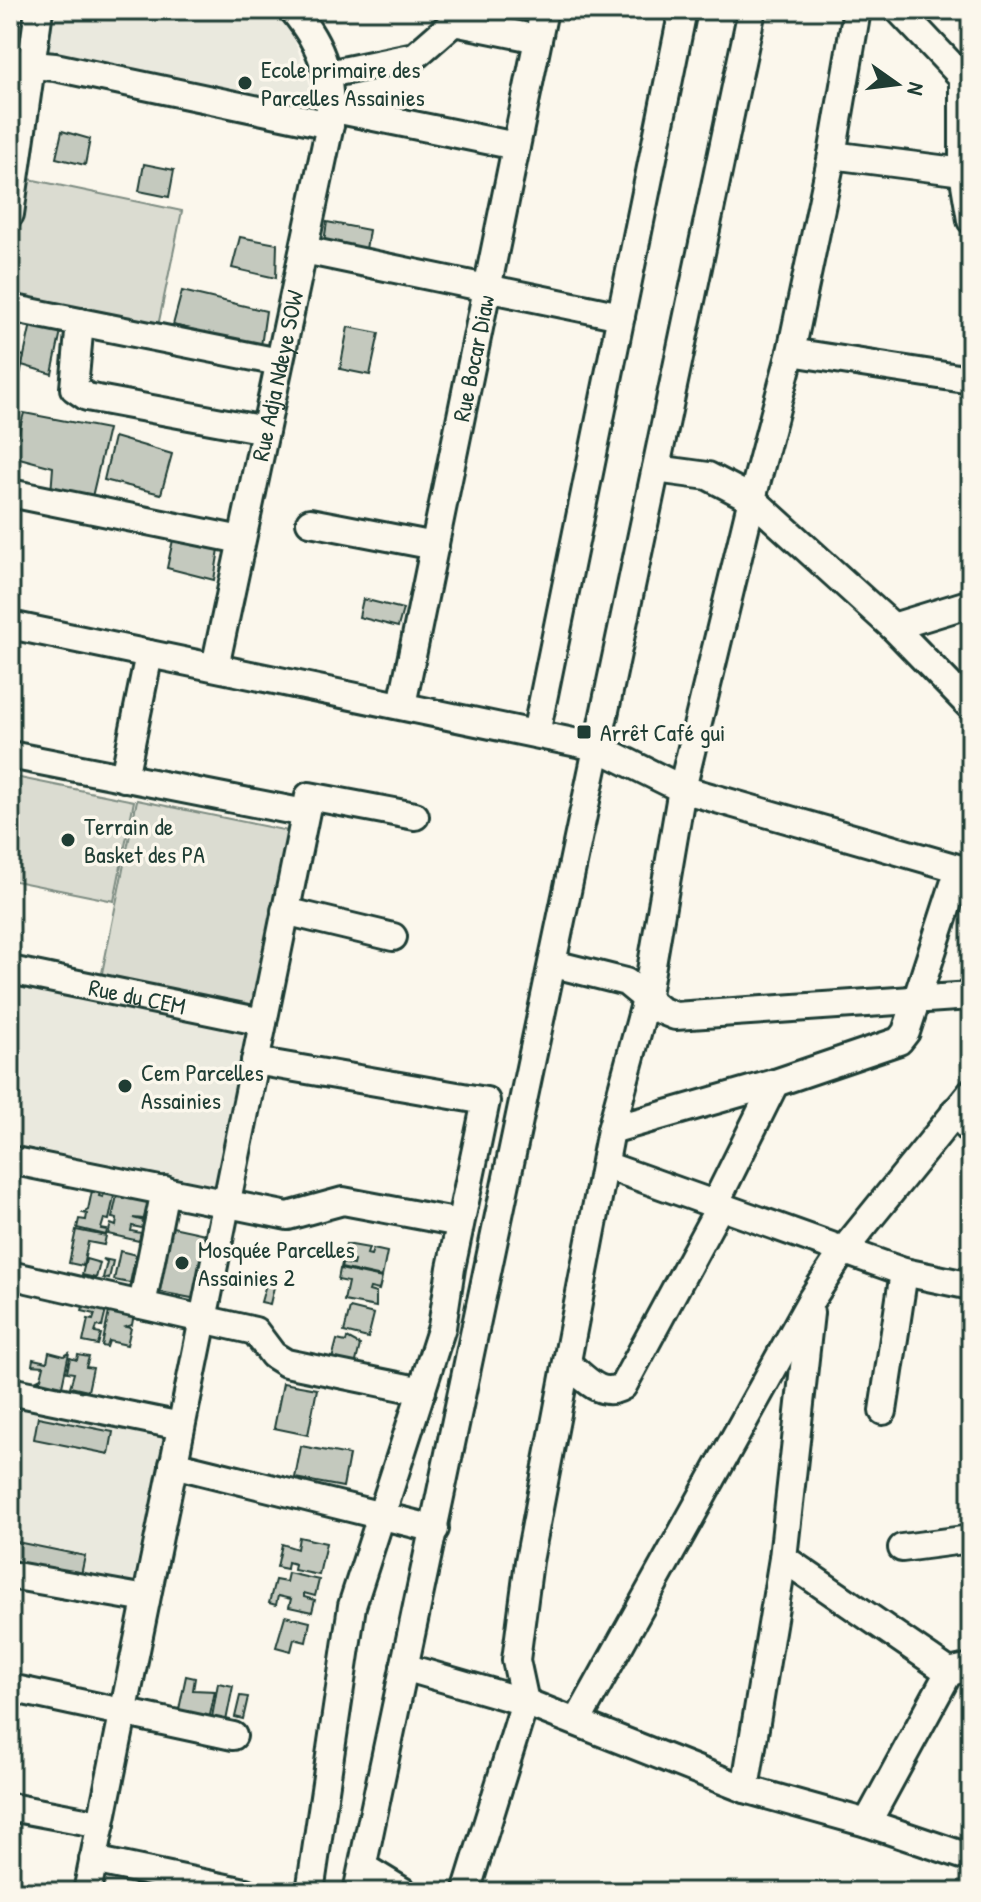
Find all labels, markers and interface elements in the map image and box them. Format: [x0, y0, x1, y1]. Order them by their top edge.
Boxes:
north arrow [857, 44, 937, 124]
place label: Ecole primaire des Parcelles Assainies [261, 53, 425, 113]
marker: Ecole primaire des Parcelles Assainies [236, 74, 254, 92]
text: N [900, 80, 932, 98]
street label: Rue Adja Ndeye SOW [243, 287, 311, 464]
street label: Rue Bocar Diaw [444, 292, 501, 424]
place label: Arrêt Café gui [600, 716, 725, 748]
marker: Arrêt Café gui [575, 723, 593, 741]
place label: Terrain de Basket des PA [84, 810, 205, 870]
marker: Terrain de Basket des PA [59, 831, 77, 849]
street label: Rue du CEM [86, 971, 189, 1022]
place label: Cem Parcelles Assainies [141, 1056, 264, 1116]
marker: Cem Parcelles Assainies [116, 1077, 134, 1095]
place label: Mosquée Parcelles Assainies 2 [198, 1233, 355, 1293]
marker: Mosquée Parcelles Assainies 2 [173, 1254, 191, 1272]

